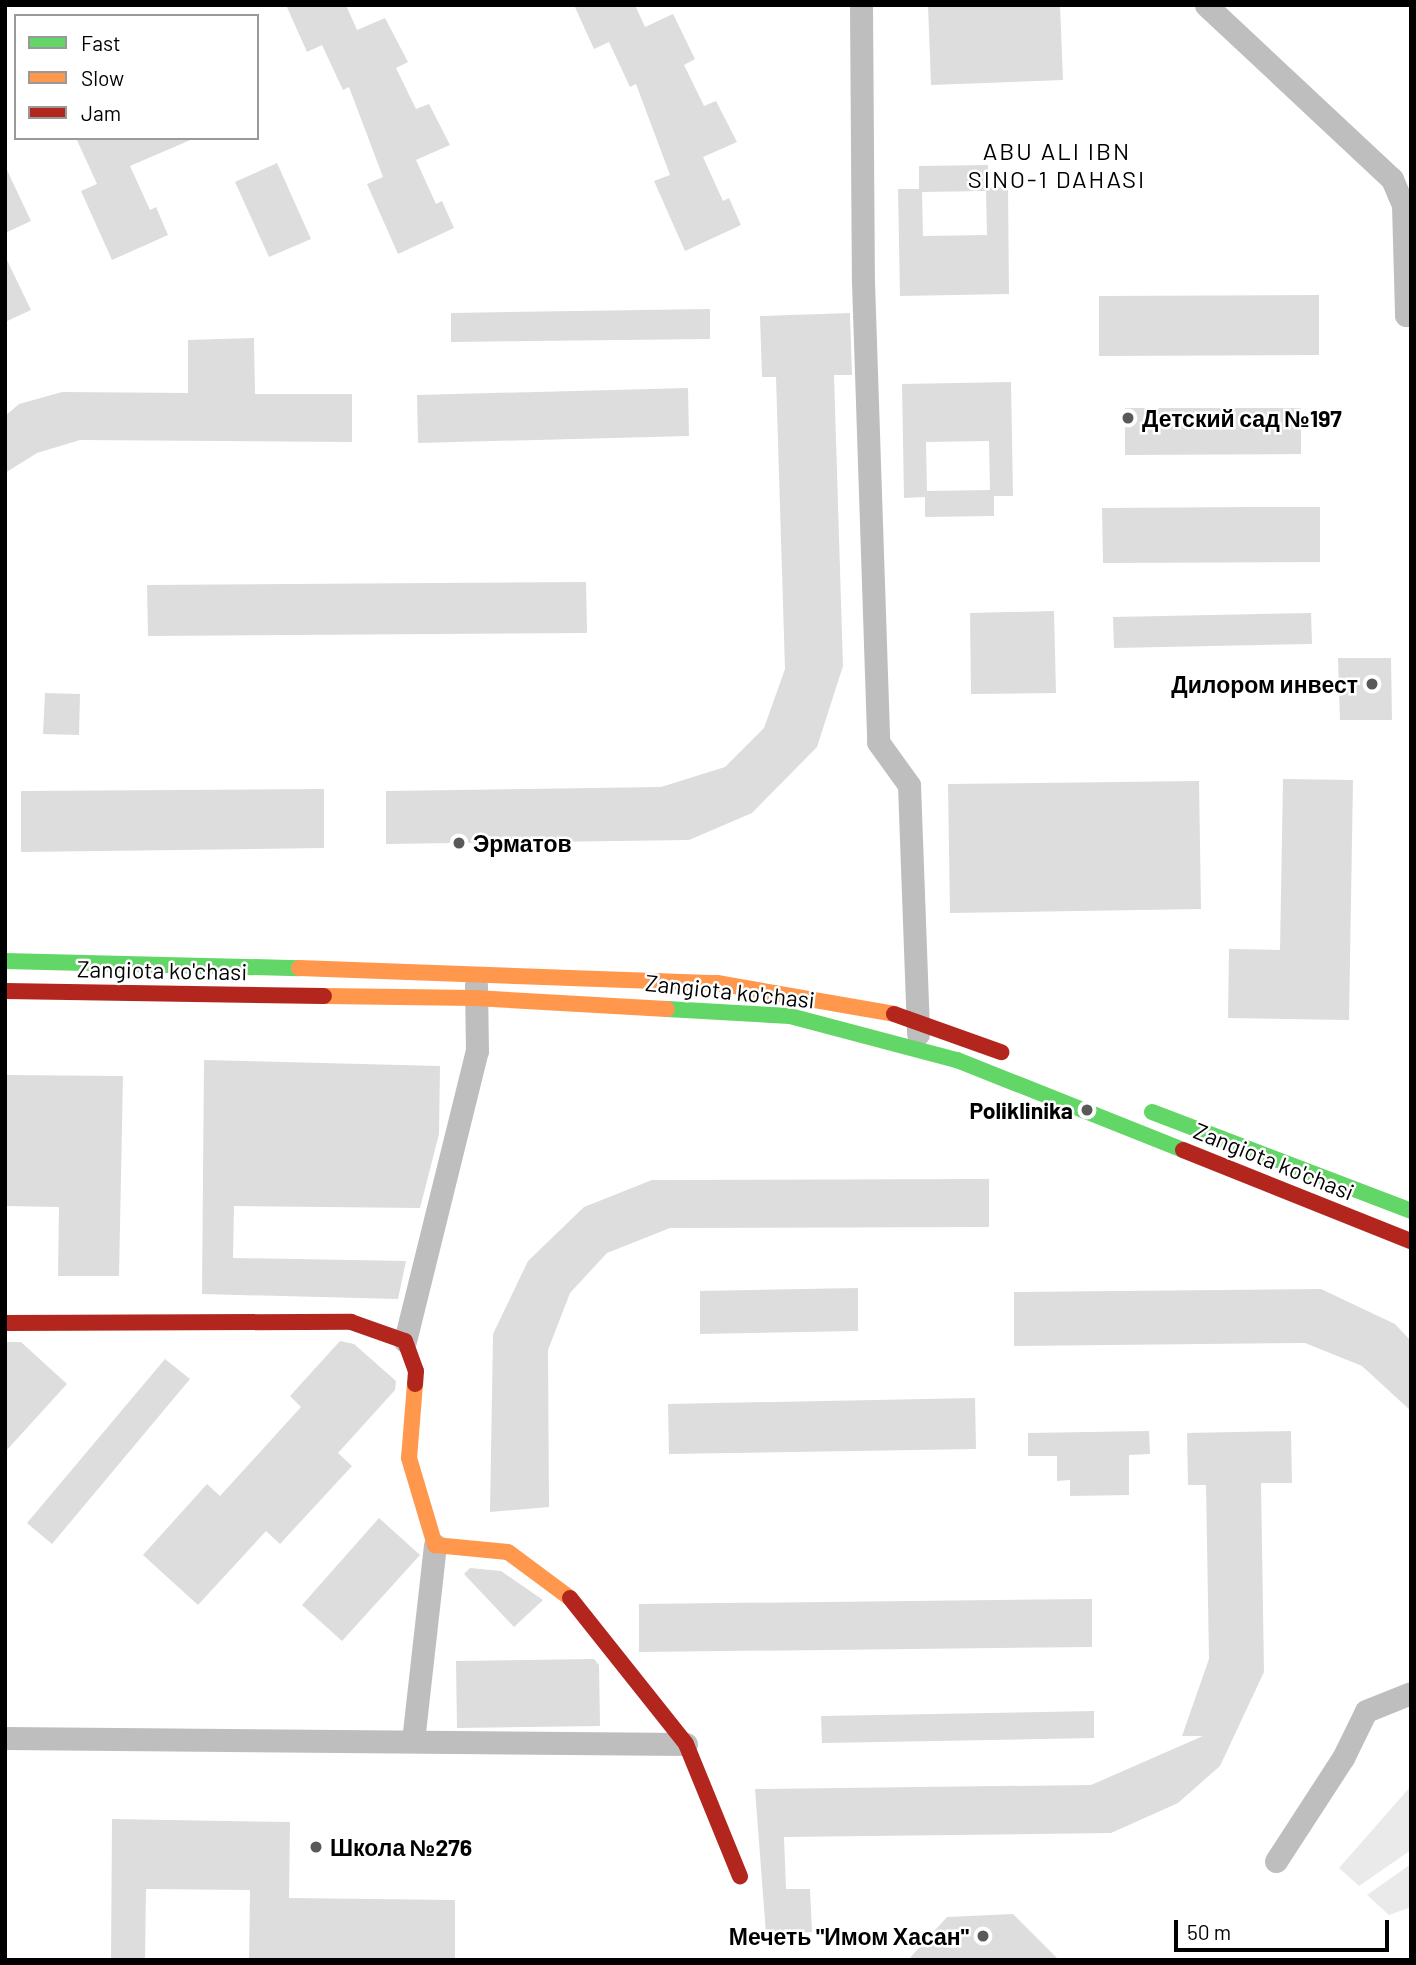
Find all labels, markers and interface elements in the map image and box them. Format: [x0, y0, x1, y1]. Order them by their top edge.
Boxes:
legend [14, 14, 259, 140]
text: Fast [81, 30, 121, 55]
text: Slow [81, 65, 124, 90]
text: Jam [81, 100, 121, 125]
district label: ABU ALI IBN SINO-1 DAHASI [969, 137, 1145, 193]
place label: Детский сад №197 [1142, 404, 1342, 432]
marker: Детский сад №197 [1120, 410, 1136, 426]
place label: Дилором инвест [1171, 670, 1358, 698]
marker: Дилором инвест [1364, 676, 1380, 692]
place label: Эрматов [473, 829, 572, 857]
marker: Эрматов [451, 835, 467, 851]
street label: Zangiota ko'chasi [77, 955, 247, 985]
street label: Zangiota ko'chasi [644, 968, 816, 1014]
place label: Poliklinika [970, 1096, 1073, 1124]
marker: Poliklinika [1079, 1102, 1095, 1118]
street label: Zangiota ko'chasi [1190, 1116, 1358, 1206]
place label: Школа №276 [330, 1833, 472, 1861]
marker: Школа №276 [308, 1839, 324, 1855]
scale bar [1178, 1906, 1393, 1950]
text: 50 m [1187, 1919, 1231, 1944]
place label: Мечеть "Имом Хасан" [729, 1922, 969, 1950]
marker: Мечеть "Имом Хасан" [975, 1928, 991, 1944]

